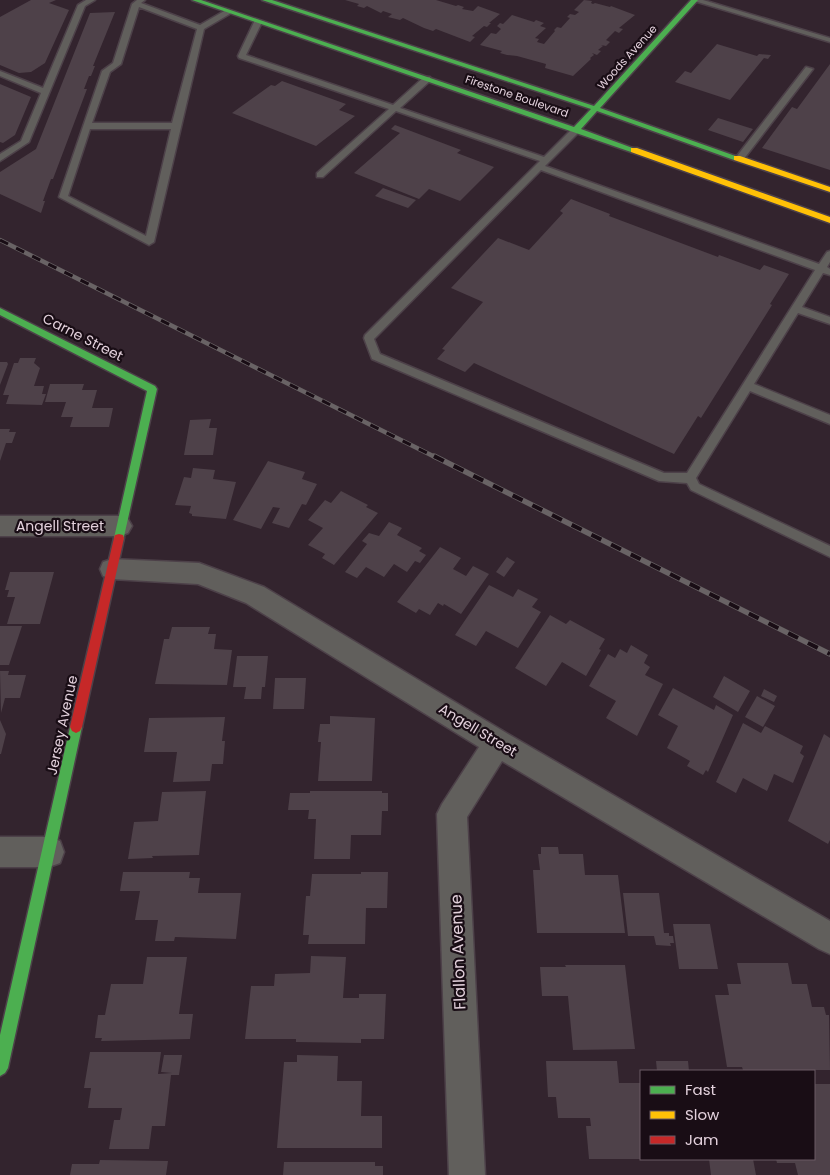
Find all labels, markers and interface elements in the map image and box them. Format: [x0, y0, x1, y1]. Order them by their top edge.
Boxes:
street label: Woods Avenue [594, 21, 661, 93]
street label: Firestone Boulevard [463, 71, 571, 121]
street label: Carne Street [39, 308, 127, 366]
street label: Angell Street [16, 516, 104, 536]
street label: Jersey Avenue [42, 673, 82, 777]
street label: Angell Street [435, 699, 521, 761]
street label: Flallon Avenue [444, 894, 472, 1010]
legend [640, 1070, 815, 1160]
text: Fast [685, 1079, 716, 1100]
text: Slow [685, 1104, 720, 1125]
text: Jam [685, 1129, 719, 1150]

